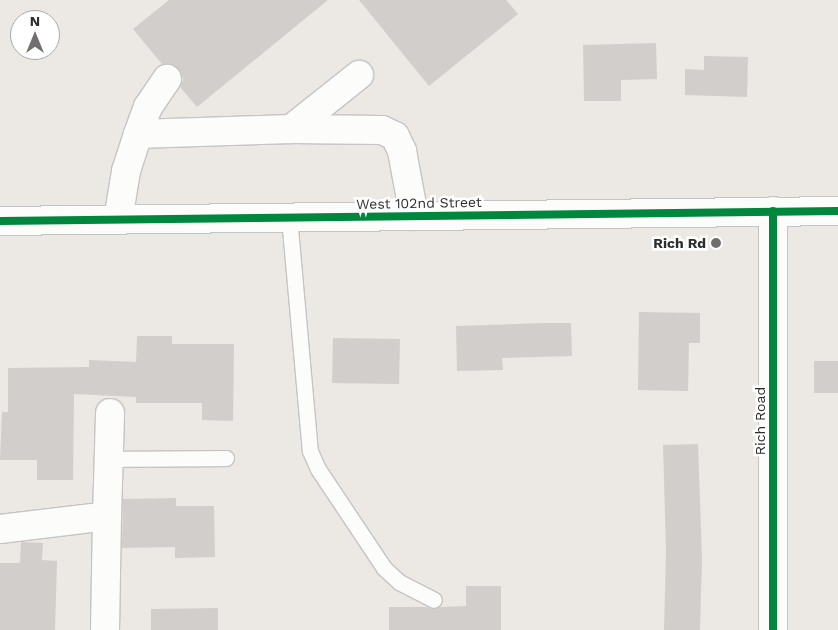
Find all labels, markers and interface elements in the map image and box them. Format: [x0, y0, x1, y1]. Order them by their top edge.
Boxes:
north arrow [10, 10, 60, 60]
text: N [30, 13, 40, 29]
street label: West 102nd Street [356, 194, 482, 212]
place label: Rich Rd [653, 235, 706, 251]
marker: Rich Rd [710, 237, 722, 249]
street label: Rich Road [752, 387, 768, 455]

